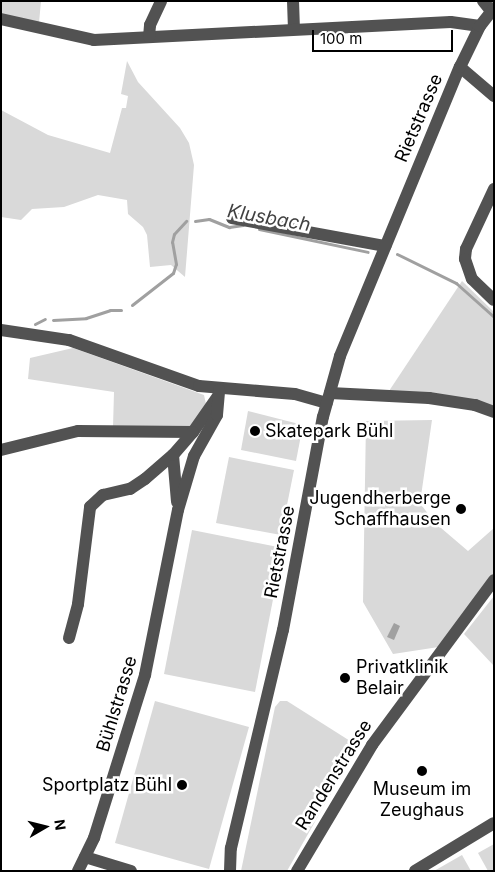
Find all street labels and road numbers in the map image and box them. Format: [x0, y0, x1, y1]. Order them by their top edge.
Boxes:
street label: Rietstrasse [391, 71, 447, 165]
street label: Rietstrasse [260, 504, 300, 600]
street label: Bühlstrasse [92, 653, 142, 755]
street label: Randenstrasse [291, 716, 377, 834]

